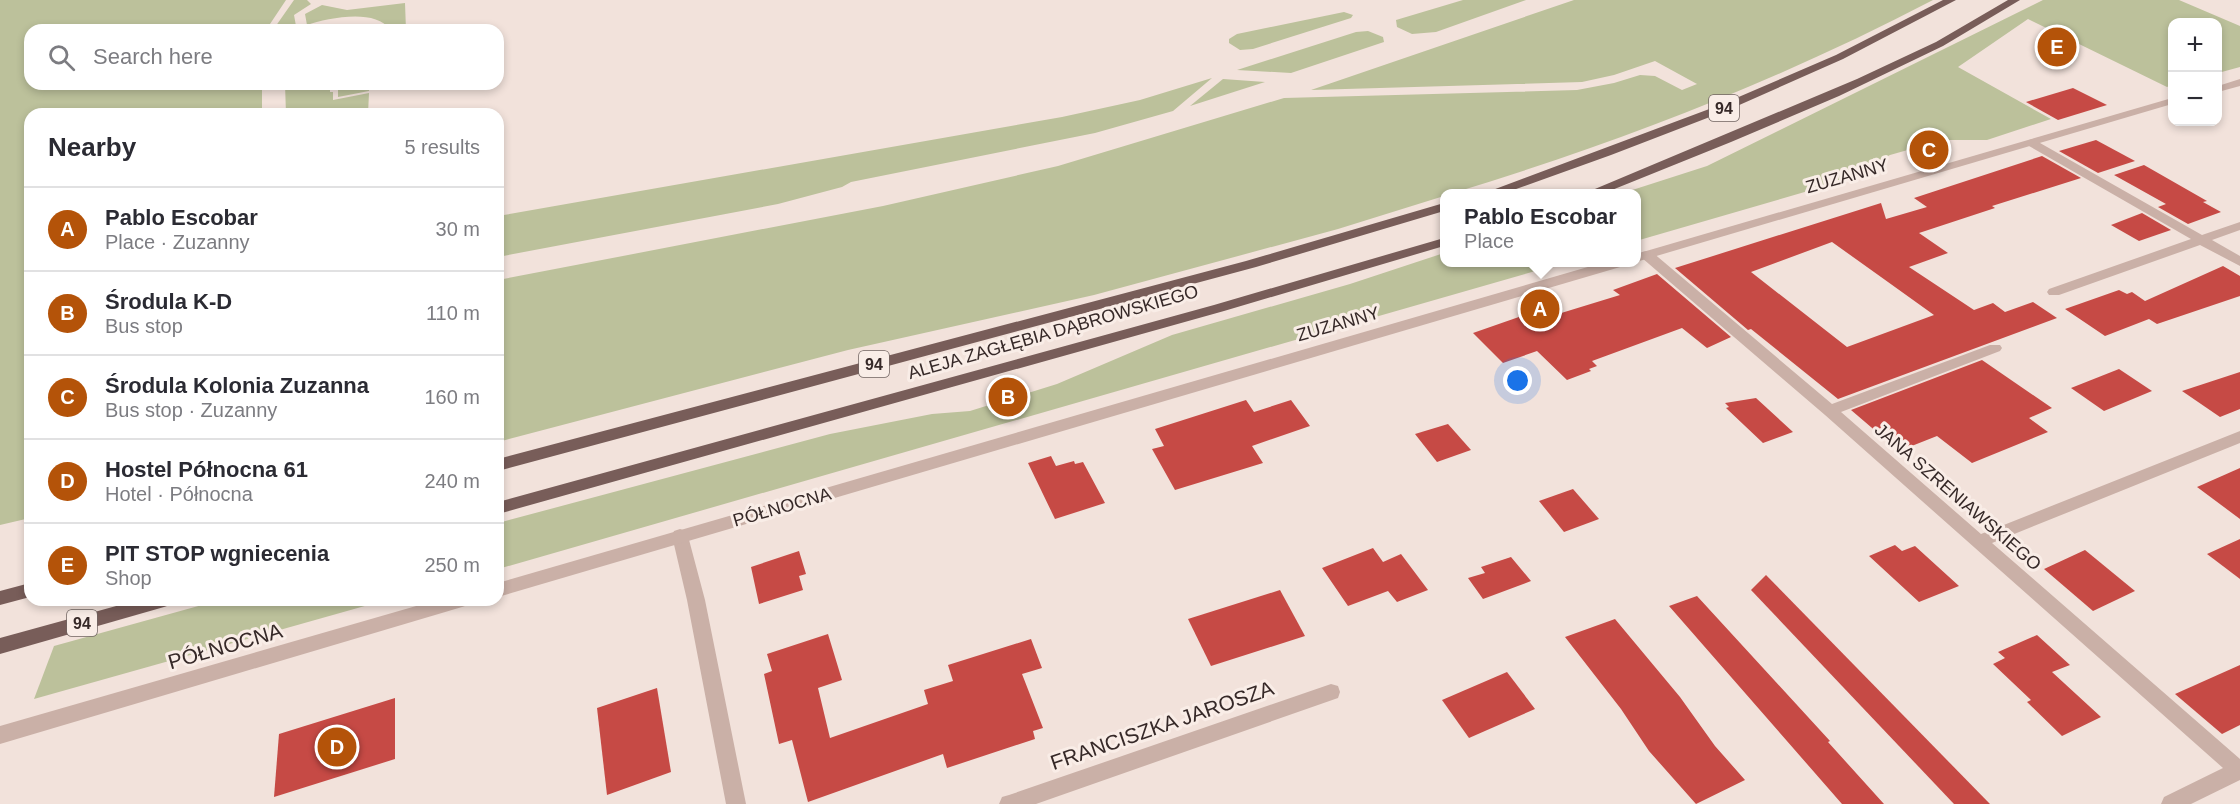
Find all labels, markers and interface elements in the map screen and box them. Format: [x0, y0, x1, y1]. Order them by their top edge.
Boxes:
map controls [2168, 18, 2222, 126]
button: + [2168, 18, 2222, 72]
search box [24, 24, 504, 90]
pin: E [2038, 24, 2076, 70]
icon: search [45, 41, 78, 74]
text: Search here [93, 44, 213, 69]
button: − [2168, 72, 2222, 126]
road number: 94 [1709, 95, 1739, 121]
pin: C [1910, 128, 1948, 172]
text: Nearby [48, 132, 136, 162]
text: 5 results [404, 136, 480, 158]
street label: ZUZANNY [1803, 155, 1891, 197]
popup [1440, 189, 1641, 267]
text: Pablo Escobar [1464, 204, 1617, 229]
text: Pablo Escobar [105, 205, 258, 230]
text: A [60, 218, 75, 240]
text: 30 m [436, 218, 480, 240]
text: Place [1464, 230, 1514, 252]
text: Place · Zuzanny [105, 231, 250, 253]
street label: ALEJA ZAGŁĘBIA DĄBROWSKIEGO [906, 281, 1200, 383]
pin: A [1520, 286, 1560, 332]
text: Środula K-D [105, 289, 232, 314]
text: B [60, 302, 75, 324]
text: 110 m [426, 302, 480, 324]
street label: ZUZANNY [1294, 303, 1382, 345]
text: Bus stop [105, 315, 183, 337]
road number: 94 [859, 351, 889, 377]
your location [1503, 366, 1532, 395]
text: Środula Kolonia Zuzanna [105, 373, 369, 398]
pin: B [988, 374, 1028, 420]
text: C [60, 386, 75, 408]
text: 160 m [424, 386, 480, 408]
text: Bus stop · Zuzanny [105, 399, 277, 421]
street label: JANA SZRENIAWSKIEGO [1871, 419, 2045, 575]
text: Hostel Północna 61 [105, 457, 308, 482]
text: D [60, 470, 75, 492]
text: 240 m [424, 470, 480, 492]
text: Hotel · Północna [105, 483, 253, 505]
street label: PÓŁNOCNA [730, 483, 833, 531]
text: PIT STOP wgniecenia [105, 541, 329, 566]
text: E [61, 554, 74, 576]
text: 250 m [424, 554, 480, 576]
text: Shop [105, 567, 152, 589]
road number: 94 [67, 610, 97, 636]
street label: PÓŁNOCNA [165, 619, 285, 673]
street label: FRANCISZKA JAROSZA [1047, 676, 1277, 774]
pin: D [318, 724, 356, 770]

